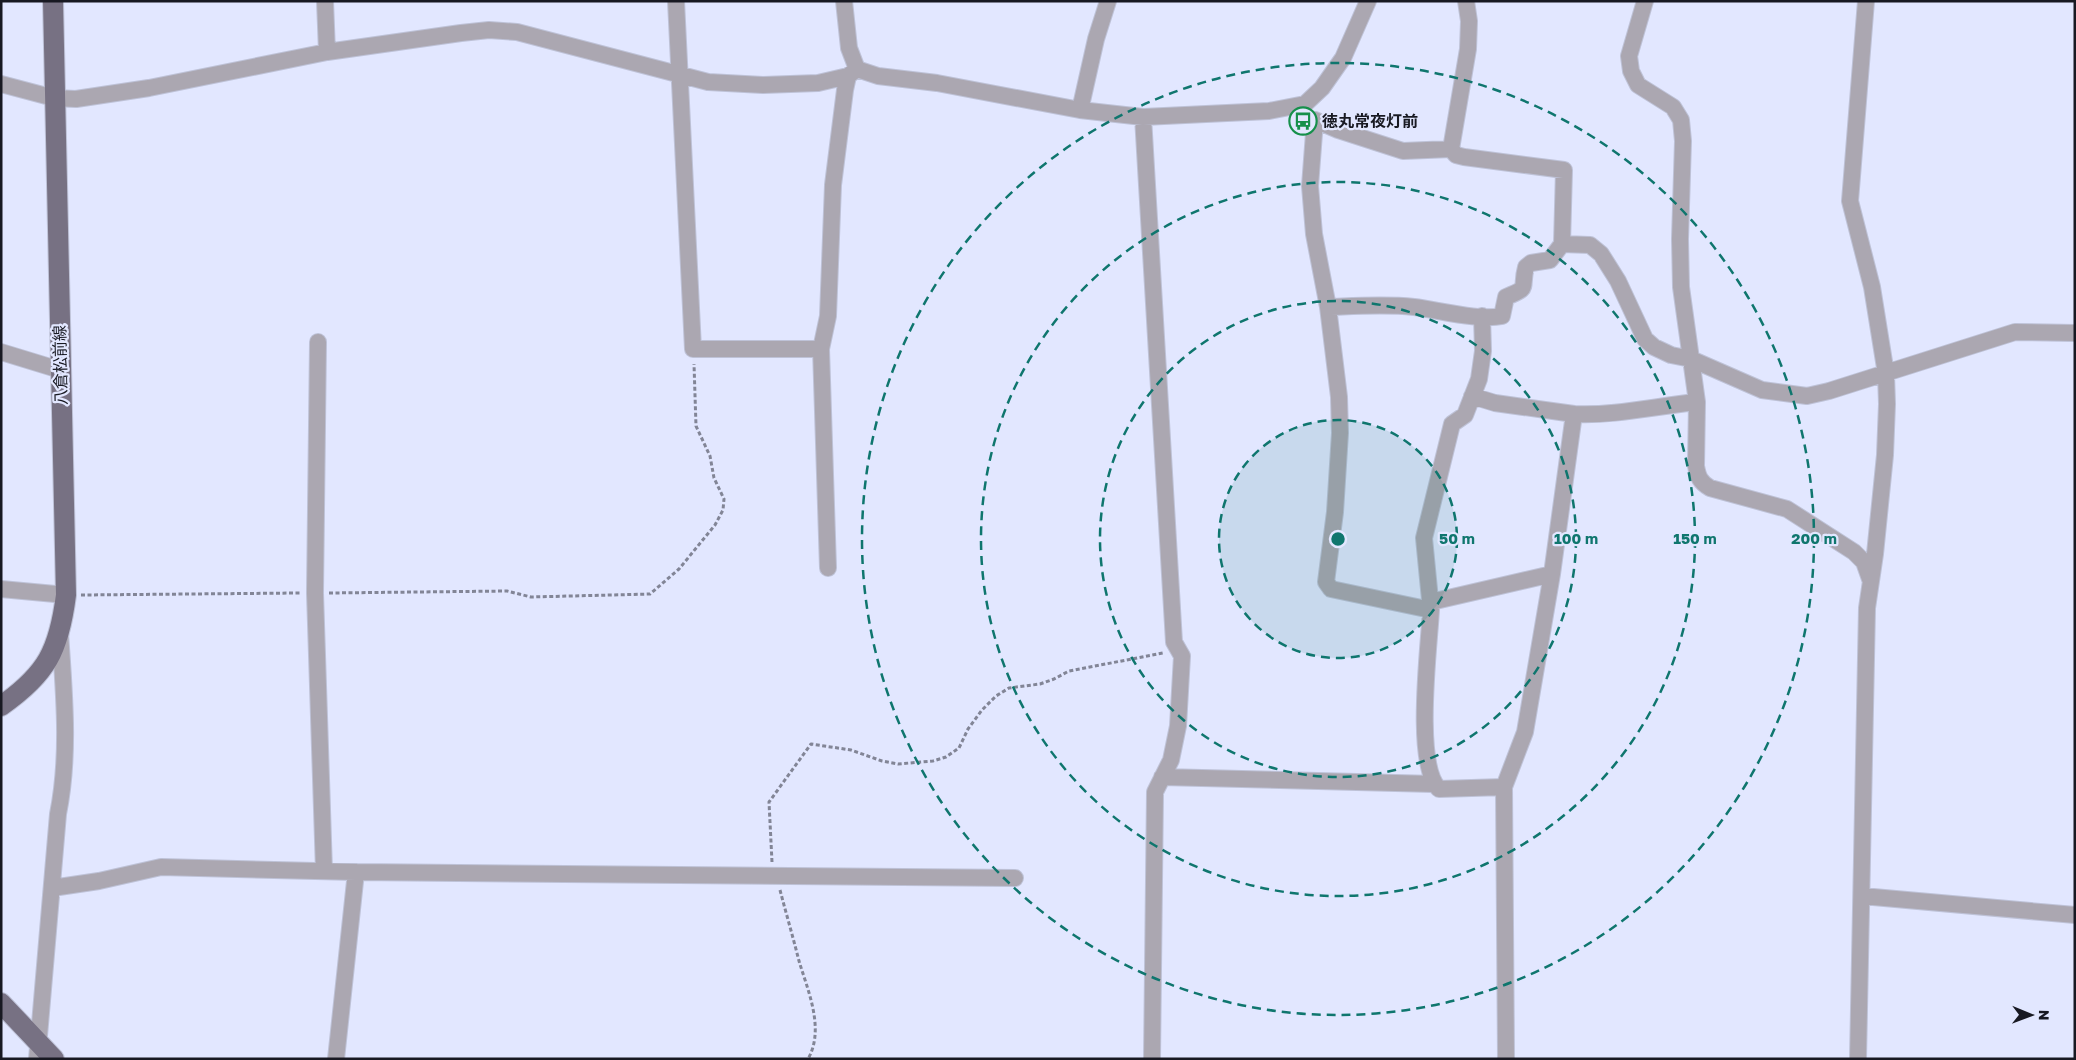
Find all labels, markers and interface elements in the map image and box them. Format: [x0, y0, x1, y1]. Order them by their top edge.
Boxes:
bus stop icon: 徳丸常夜灯前 [1288, 106, 1318, 136]
place label: 徳丸常夜灯前 [1322, 111, 1418, 131]
street label: 八倉松前線 [49, 325, 71, 405]
text: 50 m [1439, 529, 1475, 547]
text: 100 m [1554, 529, 1598, 547]
text: 150 m [1673, 529, 1717, 547]
text: 200 m [1791, 529, 1837, 547]
centre of rings [1329, 530, 1347, 548]
north arrow [2006, 990, 2056, 1040]
text: N [2036, 1010, 2053, 1021]

